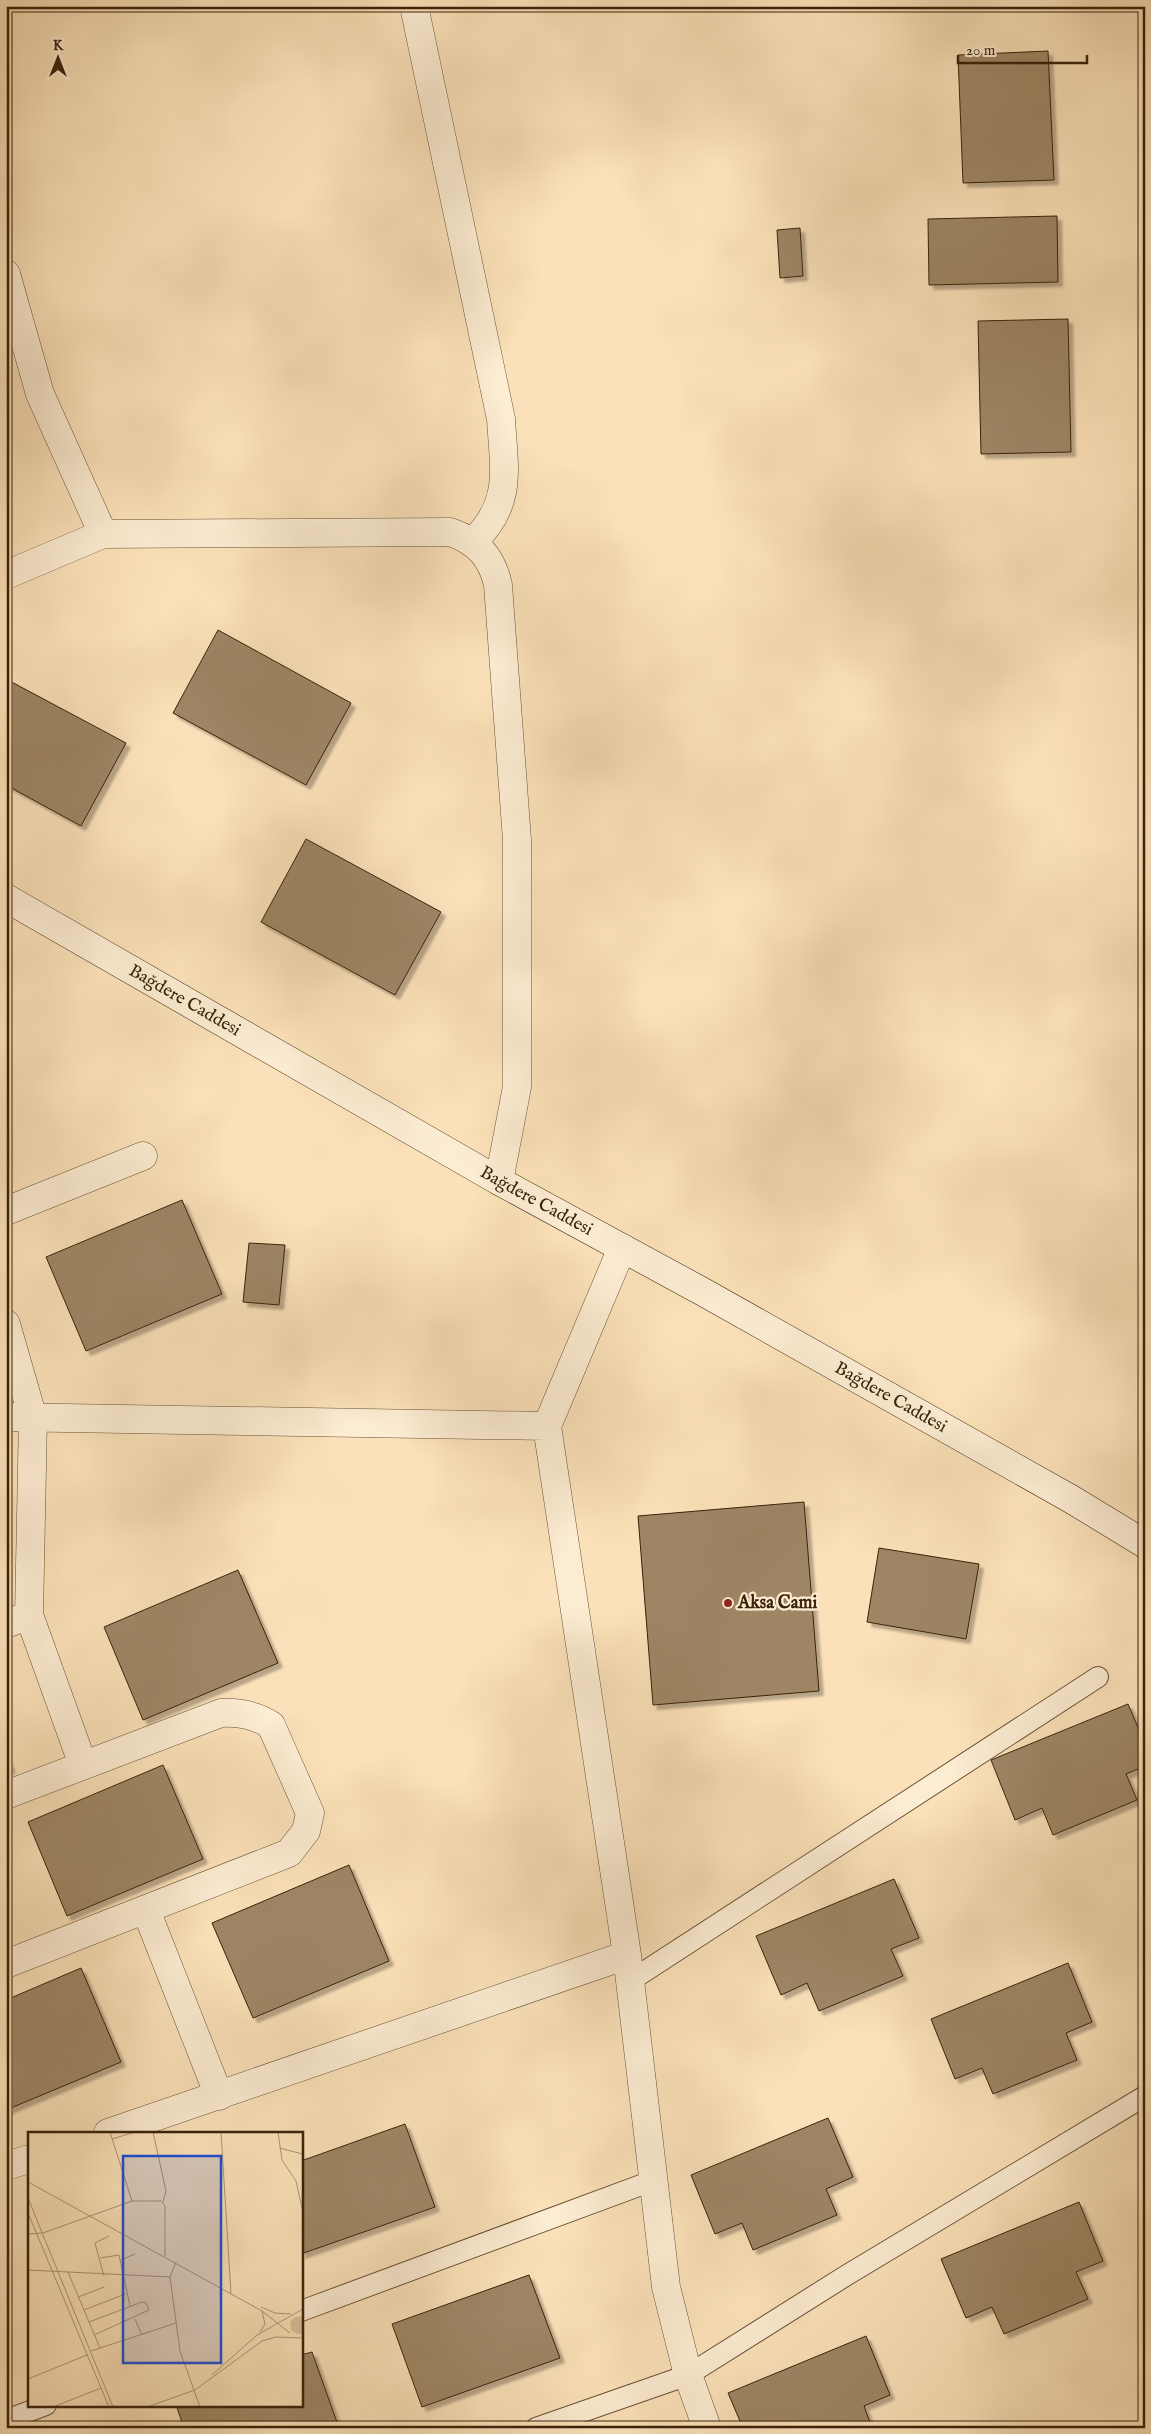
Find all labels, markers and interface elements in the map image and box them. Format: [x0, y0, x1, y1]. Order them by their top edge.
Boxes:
north arrow [32, 32, 82, 82]
scale bar [958, 32, 1087, 64]
text: K [53, 37, 64, 55]
text: 20 m [966, 41, 996, 60]
street label: Bağdere Caddesi [125, 959, 245, 1042]
street label: Bağdere Caddesi [476, 1161, 597, 1241]
street label: Bağdere Caddesi [830, 1357, 951, 1438]
place label: Aksa Cami [737, 1592, 817, 1615]
marker: Aksa Cami [722, 1597, 734, 1609]
inset map [28, 2132, 302, 2406]

